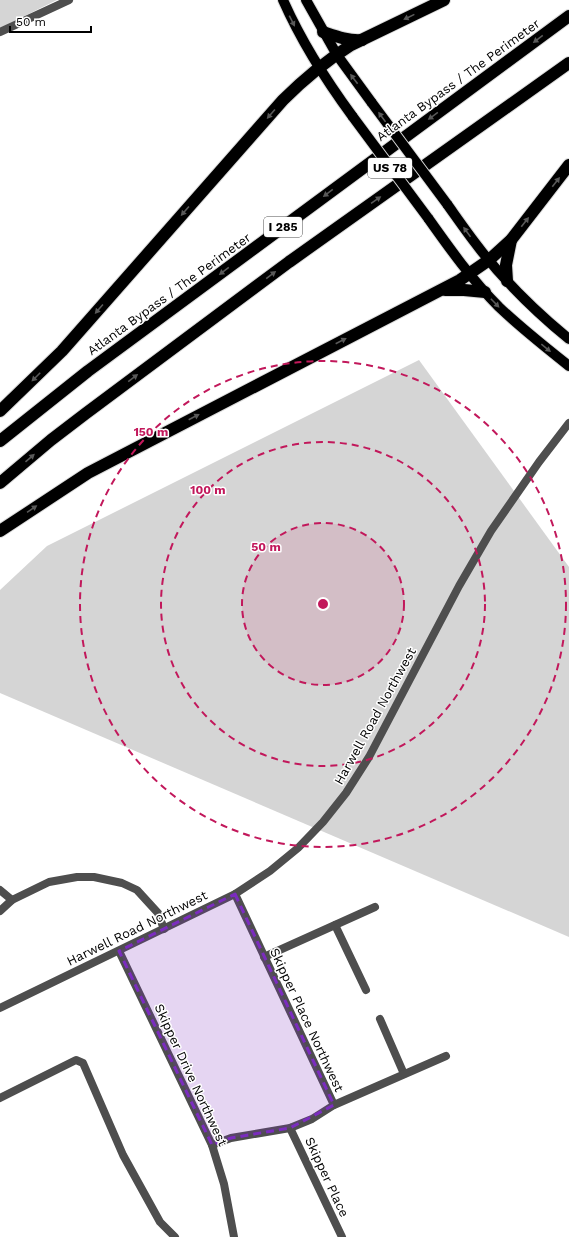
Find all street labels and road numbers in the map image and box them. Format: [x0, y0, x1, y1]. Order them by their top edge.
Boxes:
street label: Atlanta Bypass / The Perimeter [373, 16, 543, 144]
road number: US 78 [368, 158, 412, 178]
road number: I 285 [264, 217, 302, 237]
street label: Atlanta Bypass / The Perimeter [84, 230, 254, 358]
street label: Harwell Road Northwest [331, 644, 419, 787]
street label: Harwell Road Northwest [64, 887, 210, 969]
street label: Skipper Place Northwest [267, 946, 347, 1095]
street label: Skipper Drive Northwest [151, 1002, 231, 1149]
street label: Skipper Place [302, 1135, 352, 1219]

